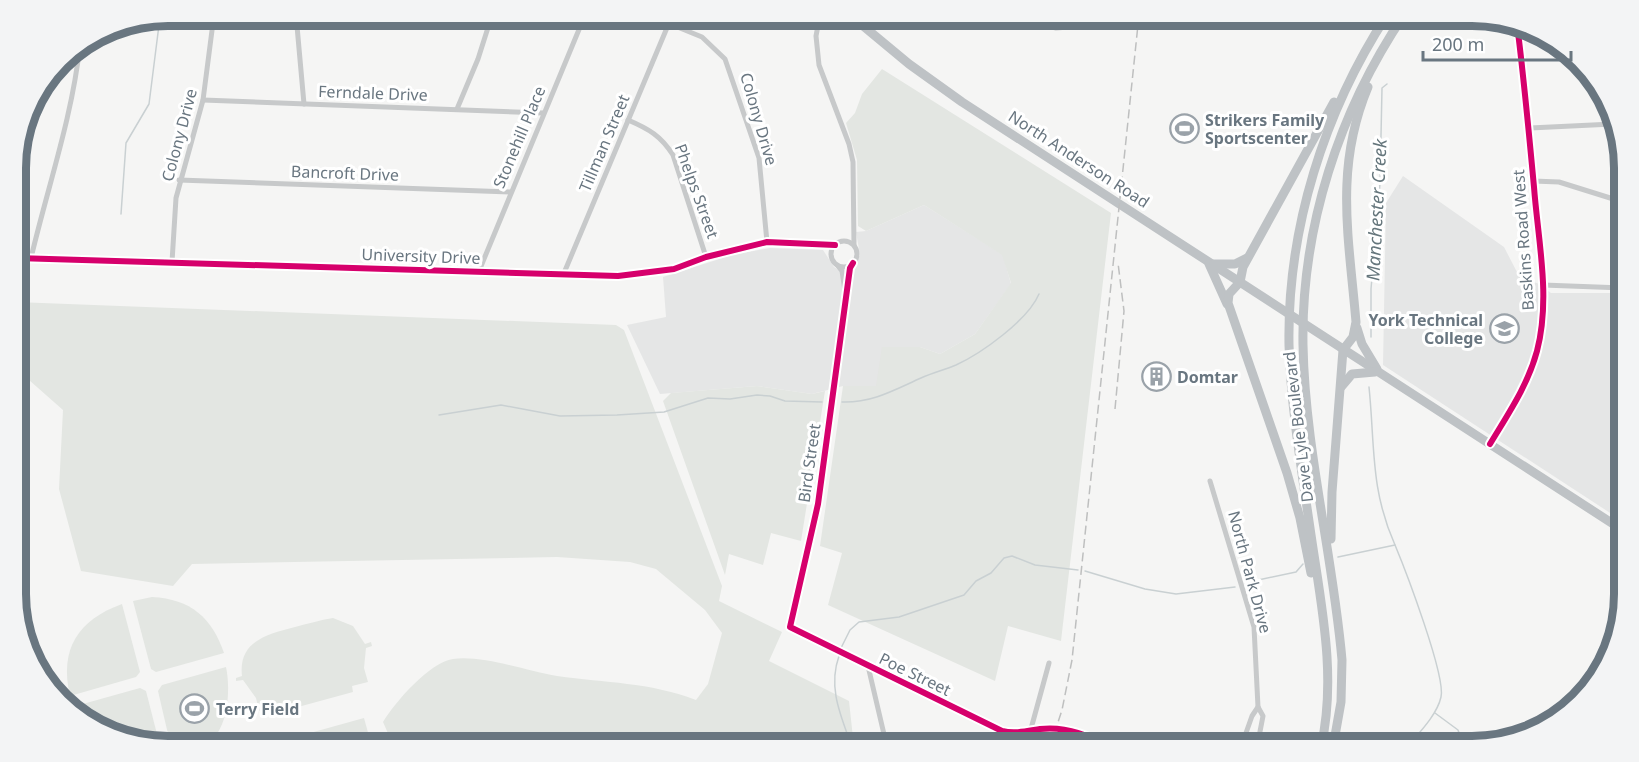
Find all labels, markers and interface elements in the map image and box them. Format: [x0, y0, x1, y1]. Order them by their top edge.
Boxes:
scale bar [1423, 24, 1572, 62]
text: 200 m [1432, 32, 1484, 56]
street label: Colony Drive [735, 70, 783, 168]
street label: Ferndale Drive [318, 80, 428, 106]
street label: Stonehill Place [488, 82, 550, 192]
street label: Colony Drive [156, 86, 202, 184]
street label: Tillman Street [574, 91, 635, 195]
street label: North Anderson Road [1004, 105, 1154, 213]
place label: Strikers Family Sportscenter [1205, 109, 1325, 149]
sports icon: Strikers Family Sportscenter [1168, 113, 1200, 145]
water label: Manchester Creek [1360, 137, 1392, 282]
street label: Phelps Street [670, 141, 724, 242]
street label: Bancroft Drive [291, 160, 399, 186]
street label: Baskins Road West [1507, 169, 1539, 311]
street label: University Drive [361, 243, 481, 269]
place label: York Technical College [1368, 309, 1483, 349]
school or university icon: York Technical College [1488, 313, 1520, 345]
street label: Dave Lyle Boulevard [1278, 350, 1318, 504]
building icon: Domtar [1140, 361, 1172, 393]
place label: Domtar [1177, 366, 1238, 388]
street label: Bird Street [793, 422, 825, 504]
street label: North Park Drive [1223, 508, 1277, 636]
street label: Poe Street [875, 647, 955, 701]
sports icon: Terry Field [179, 693, 211, 725]
place label: Terry Field [216, 698, 299, 720]

